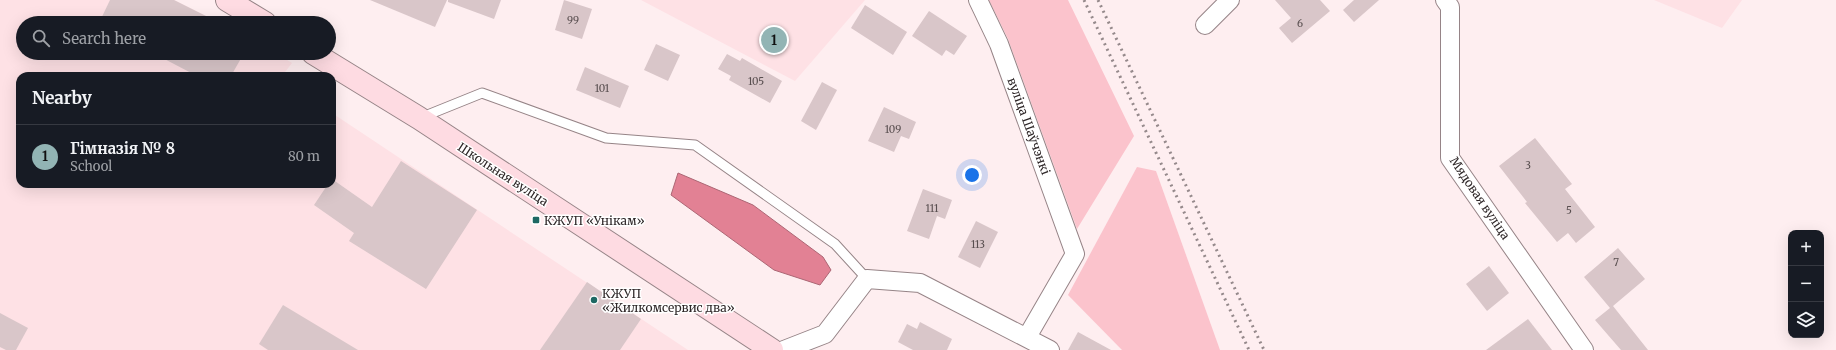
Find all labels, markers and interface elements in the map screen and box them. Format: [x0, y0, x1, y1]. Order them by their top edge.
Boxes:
house number: 99 [567, 14, 579, 27]
search box [16, 16, 336, 60]
house number: 6 [1297, 17, 1303, 30]
pin: 1 [761, 25, 787, 55]
icon: search [30, 27, 52, 49]
text: Search here [62, 29, 146, 48]
house number: 105 [748, 75, 764, 88]
street label: вуліца Шаўчэнкі [1004, 75, 1054, 177]
house number: 101 [595, 82, 610, 95]
text: Nearby [32, 87, 92, 109]
house number: 109 [885, 123, 901, 136]
text: Гімназія № 8 [70, 139, 175, 158]
street label: Школьная вуліца [455, 139, 552, 209]
text: 1 [42, 148, 48, 165]
text: 80 m [288, 148, 320, 165]
street label: Мядовая вуліца [1447, 154, 1514, 243]
text: School [70, 158, 112, 175]
house number: 3 [1525, 159, 1531, 172]
your location [962, 165, 982, 185]
house number: 111 [926, 202, 939, 215]
house number: 5 [1566, 204, 1572, 217]
place label: КЖУП «Унікам» [544, 213, 645, 228]
marker: КЖУП «Унікам» [531, 215, 541, 225]
map controls [1788, 230, 1824, 338]
button: + [1788, 230, 1824, 266]
house number: 113 [971, 238, 985, 251]
house number: 7 [1613, 256, 1619, 269]
button: − [1788, 266, 1824, 302]
place label: КЖУП «Жилкомсервис два» [602, 286, 735, 315]
marker: КЖУП «Жилкомсервис два» [589, 295, 599, 305]
button: layers [1788, 302, 1824, 338]

